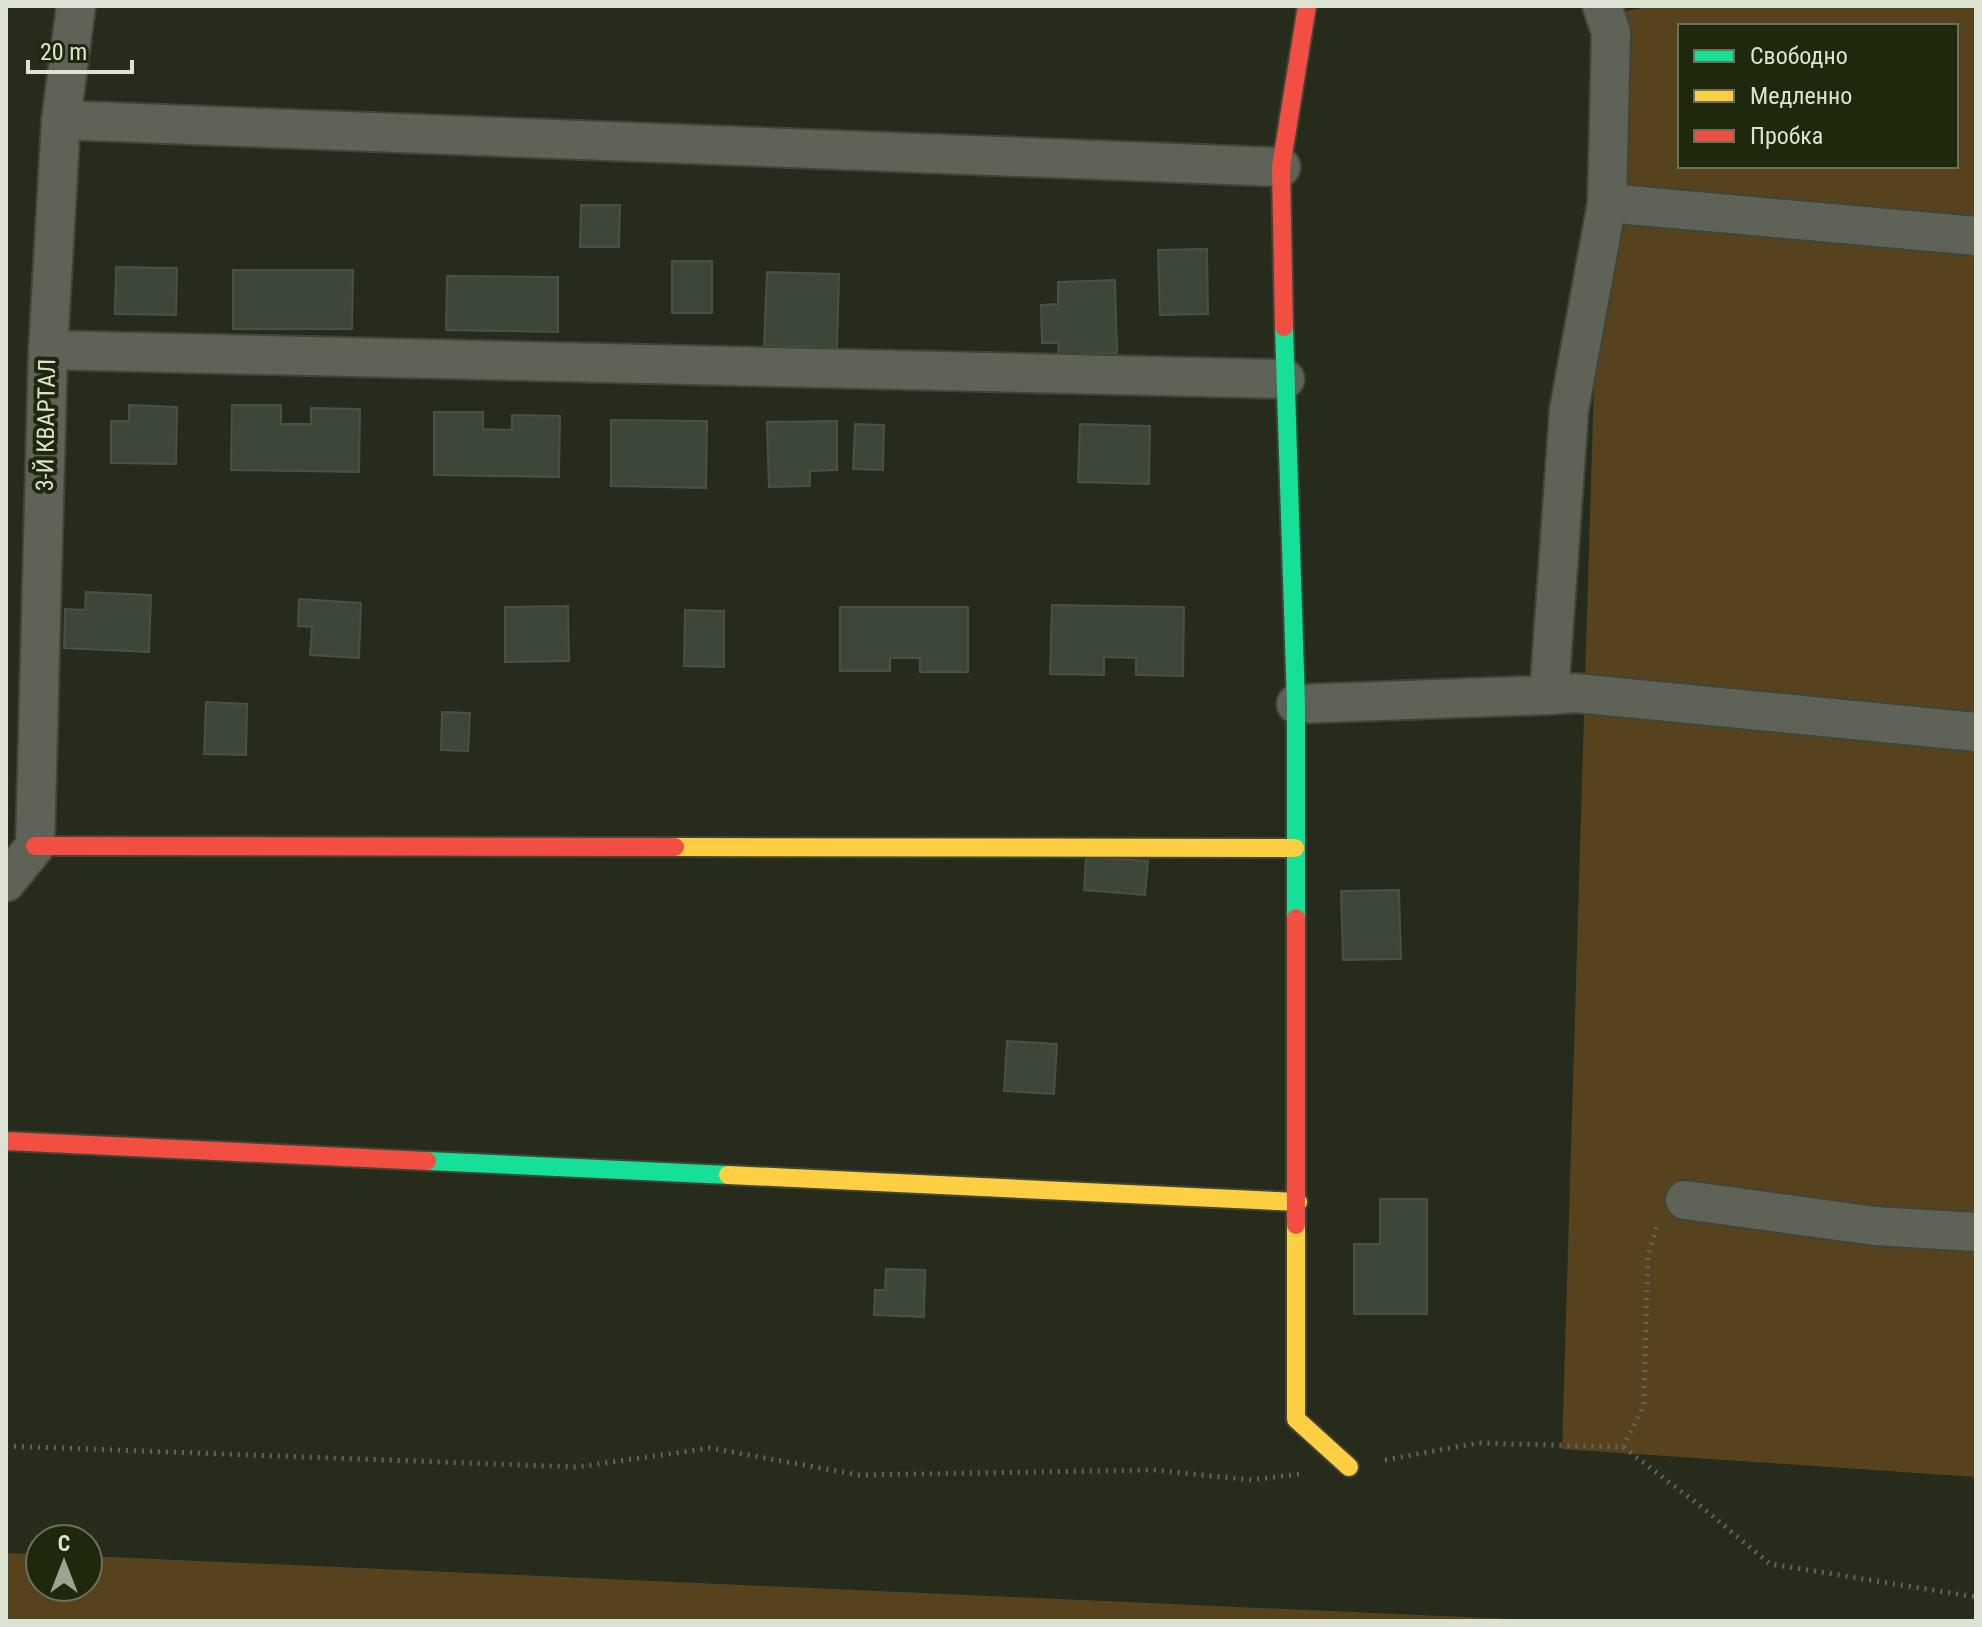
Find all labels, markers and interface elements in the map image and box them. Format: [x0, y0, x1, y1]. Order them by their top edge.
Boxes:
scale bar [28, 24, 132, 74]
legend [1678, 24, 1958, 168]
text: 20 m [40, 38, 87, 66]
text: Свободно [1750, 42, 1848, 70]
text: Медленно [1750, 82, 1852, 110]
text: Пробка [1750, 122, 1823, 150]
street label: 3-Й КВАРТАЛ [31, 359, 61, 491]
north arrow [24, 1523, 104, 1603]
text: С [58, 1531, 70, 1556]

